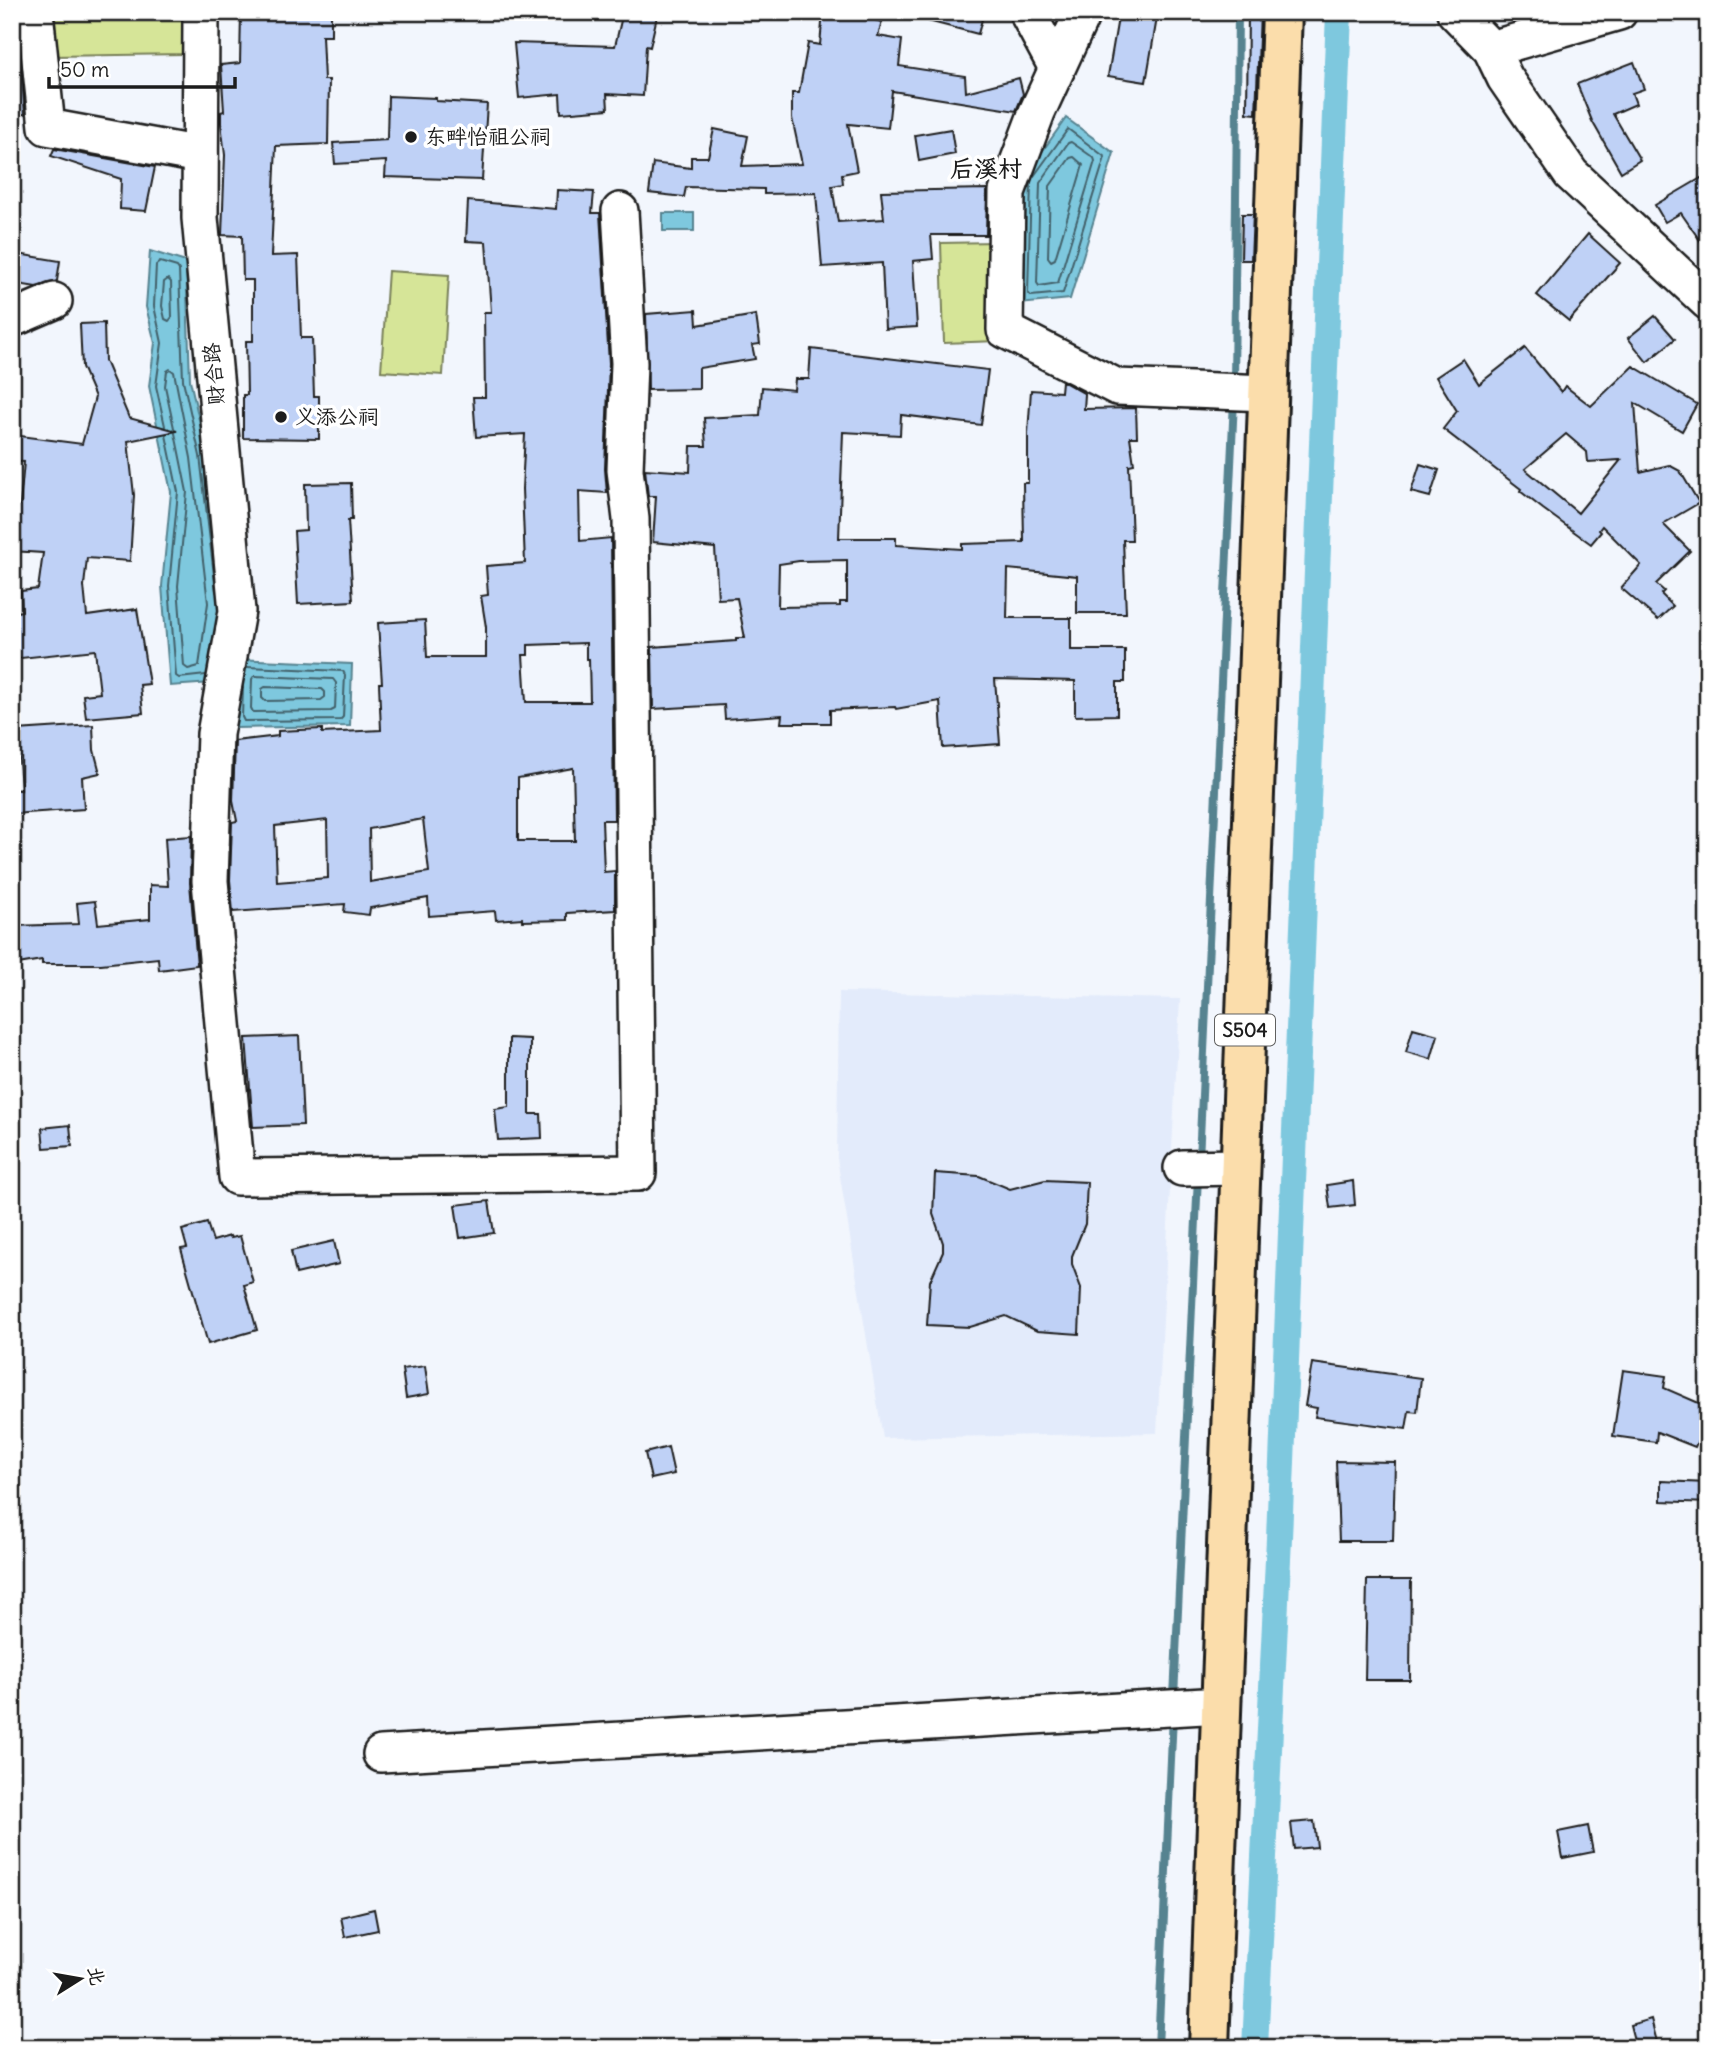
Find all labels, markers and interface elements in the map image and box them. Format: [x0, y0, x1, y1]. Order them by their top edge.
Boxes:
scale bar [49, 46, 234, 90]
text: 50 m [60, 56, 109, 83]
place label: 东畔怡祖公祠 [425, 123, 551, 150]
marker: 东畔怡祖公祠 [403, 129, 419, 145]
district label: 后溪村 [950, 153, 1022, 183]
street label: 财合路 [197, 341, 230, 407]
place label: 义添公祠 [295, 403, 379, 430]
marker: 义添公祠 [273, 409, 289, 425]
road number: S504 [1215, 1014, 1275, 1046]
north arrow [46, 1944, 116, 2014]
text: 北 [83, 1964, 110, 1987]

